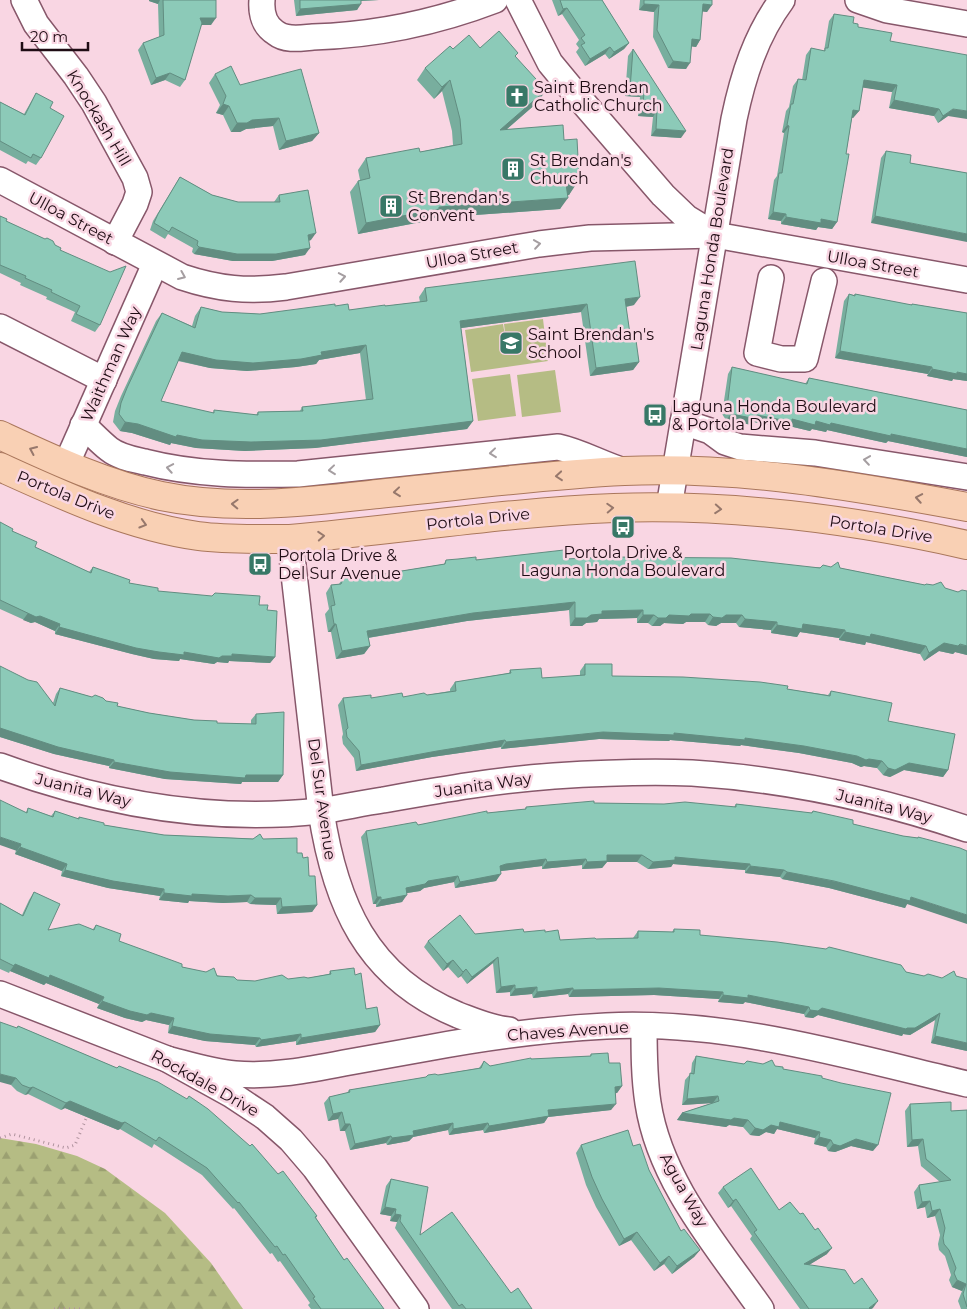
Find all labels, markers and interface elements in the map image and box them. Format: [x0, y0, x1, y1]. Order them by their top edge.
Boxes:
scale bar [22, 20, 89, 52]
text: 20 m [30, 27, 68, 46]
street label: Knockash Hill [63, 67, 135, 169]
place label: Saint Brendan Catholic Church [534, 78, 663, 115]
church icon: Saint Brendan Catholic Church [504, 83, 530, 109]
street label: Laguna Honda Boulevard [687, 146, 737, 352]
place label: St Brendan's Church [530, 151, 632, 188]
building icon: St Brendan's Church [500, 156, 526, 182]
street label: Ulloa Street [25, 188, 117, 249]
place label: St Brendan's Convent [408, 188, 510, 225]
building icon: St Brendan's Convent [378, 193, 404, 219]
street label: Ulloa Street [424, 237, 520, 272]
one-way arrow [532, 240, 541, 250]
street label: Ulloa Street [825, 247, 921, 282]
one-way arrow [177, 270, 186, 281]
one-way arrow [337, 273, 346, 283]
street label: Waithman Way [77, 303, 145, 424]
place label: Saint Brendan's School [528, 325, 654, 362]
school or university icon: Saint Brendan's School [498, 330, 524, 356]
place label: Laguna Honda Boulevard & Portola Drive [672, 397, 877, 434]
bus stop icon: Laguna Honda Boulevard & Portola Drive [642, 402, 668, 428]
one-way arrow [29, 446, 38, 457]
one-way arrow [489, 447, 497, 458]
one-way arrow [863, 455, 871, 466]
one-way arrow [166, 463, 174, 474]
one-way arrow [328, 464, 336, 475]
street label: Portola Drive [14, 467, 118, 523]
one-way arrow [554, 470, 562, 481]
one-way arrow [393, 486, 401, 497]
one-way arrow [915, 493, 923, 503]
one-way arrow [231, 498, 239, 509]
one-way arrow [606, 503, 614, 514]
street label: Portola Drive [425, 504, 531, 534]
one-way arrow [714, 504, 722, 515]
street label: Portola Drive [828, 511, 934, 547]
bus stop icon: Portola Drive & Laguna Honda Boulevard [610, 514, 636, 540]
one-way arrow [138, 518, 146, 528]
one-way arrow [317, 531, 325, 542]
place label: Portola Drive & Laguna Honda Boulevard [521, 543, 725, 580]
place label: Portola Drive & Del Sur Avenue [278, 546, 401, 583]
bus stop icon: Portola Drive & Del Sur Avenue [247, 551, 273, 577]
street label: Del Sur Avenue [304, 737, 340, 861]
street label: Juanita Way [32, 769, 133, 811]
street label: Juanita Way [432, 769, 533, 801]
street label: Juanita Way [833, 785, 934, 827]
street label: Chaves Avenue [507, 1017, 629, 1045]
street label: Rockdale Drive [148, 1046, 262, 1120]
street label: Agua Way [656, 1150, 712, 1231]

